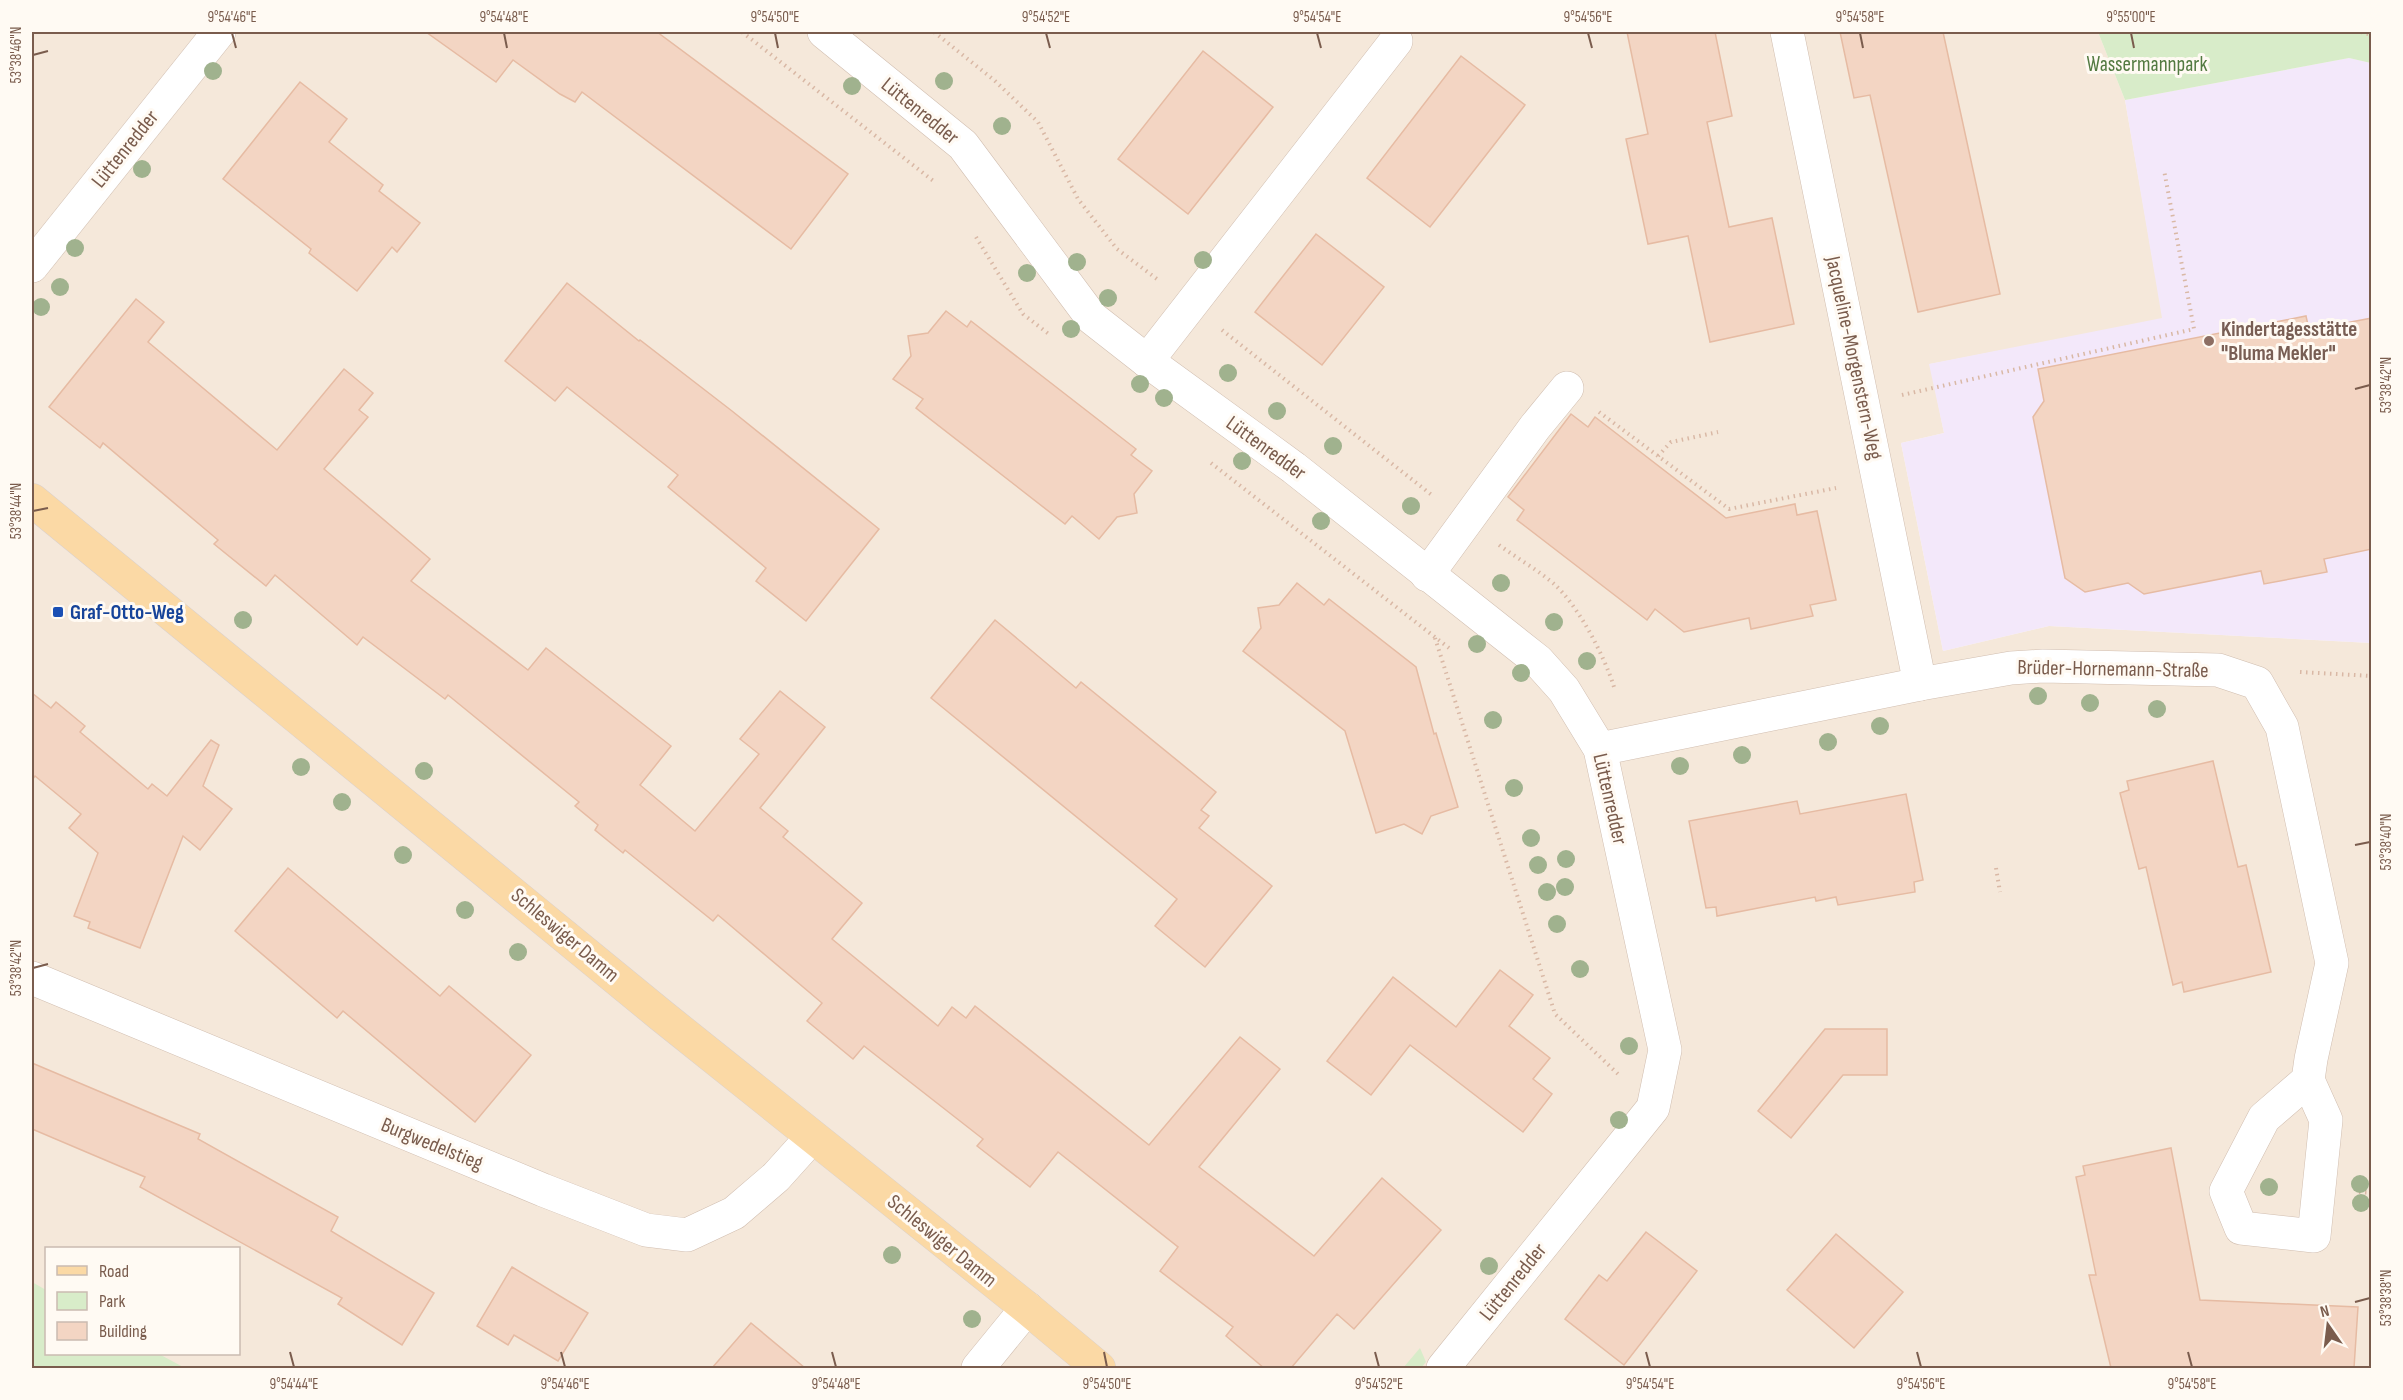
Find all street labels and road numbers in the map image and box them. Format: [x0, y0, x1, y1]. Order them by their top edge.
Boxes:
street label: Lüttenredder [876, 72, 964, 150]
street label: Lüttenredder [86, 105, 164, 193]
street label: Jacqueline-Morgenstern-Weg [1820, 253, 1888, 462]
street label: Lüttenredder [1221, 411, 1311, 485]
street label: Brüder-Hornemann-Straße [2017, 655, 2209, 683]
street label: Lüttenredder [1587, 751, 1633, 847]
street label: Schleswiger Damm [506, 883, 624, 987]
street label: Burgwedelstieg [377, 1112, 487, 1176]
street label: Schleswiger Damm [882, 1189, 1002, 1293]
street label: Lüttenredder [1474, 1238, 1552, 1326]

